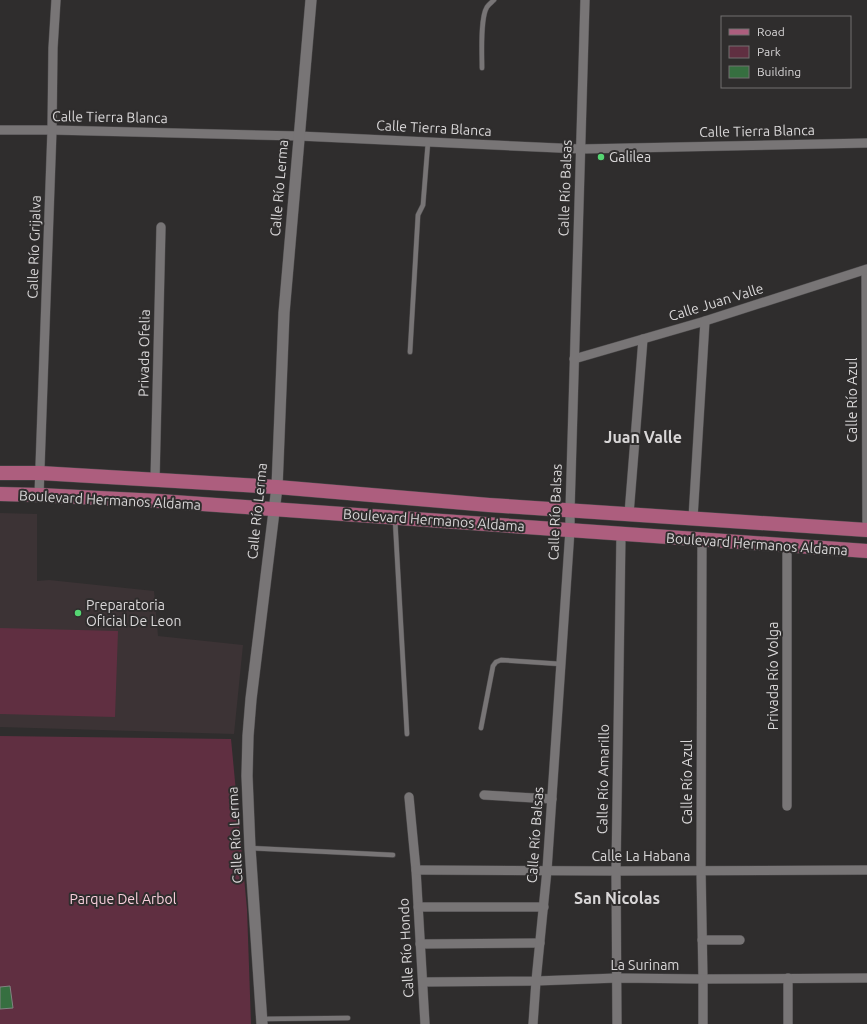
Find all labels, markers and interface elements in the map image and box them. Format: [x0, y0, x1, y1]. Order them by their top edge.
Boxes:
legend [721, 16, 851, 88]
text: Road [757, 25, 785, 38]
text: Park [757, 45, 781, 58]
text: Building [757, 65, 801, 78]
street label: Calle Tierra Blanca [52, 108, 168, 126]
street label: Calle Tierra Blanca [376, 117, 492, 139]
street label: Calle Tierra Blanca [699, 122, 815, 140]
street label: Calle Río Lerma [267, 139, 291, 237]
street label: Calle Río Balsas [555, 139, 575, 237]
place label: Galilea [609, 149, 651, 165]
marker: Galilea [596, 152, 606, 162]
street label: Calle Río Grijalva [24, 195, 44, 299]
street label: Calle Juan Valle [667, 280, 765, 324]
street label: Privada Ofelia [135, 309, 153, 397]
street label: Calle Río Azul [844, 357, 860, 443]
district label: Juan Valle [604, 428, 682, 446]
street label: Calle Río Lerma [244, 462, 270, 560]
street label: Calle Río Balsas [545, 463, 565, 561]
street label: Boulevard Hermanos Aldama [19, 487, 201, 513]
street label: Boulevard Hermanos Aldama [343, 506, 525, 534]
street label: Boulevard Hermanos Aldama [666, 530, 848, 558]
place label: Preparatoria Oficial De Leon [86, 597, 181, 629]
marker: Preparatoria Oficial De Leon [73, 608, 83, 618]
street label: Privada Río Volga [765, 622, 781, 730]
street label: Calle Río Amarillo [594, 724, 612, 834]
street label: Calle Río Azul [679, 739, 695, 825]
street label: Calle Río Lerma [224, 786, 246, 884]
street label: Calle Río Balsas [524, 786, 546, 884]
street label: Calle La Habana [591, 848, 691, 864]
district label: San Nicolas [574, 889, 660, 907]
park label: Parque Del Arbol [70, 891, 177, 907]
street label: Calle Río Hondo [395, 898, 417, 998]
street label: La Surinam [611, 957, 679, 973]

